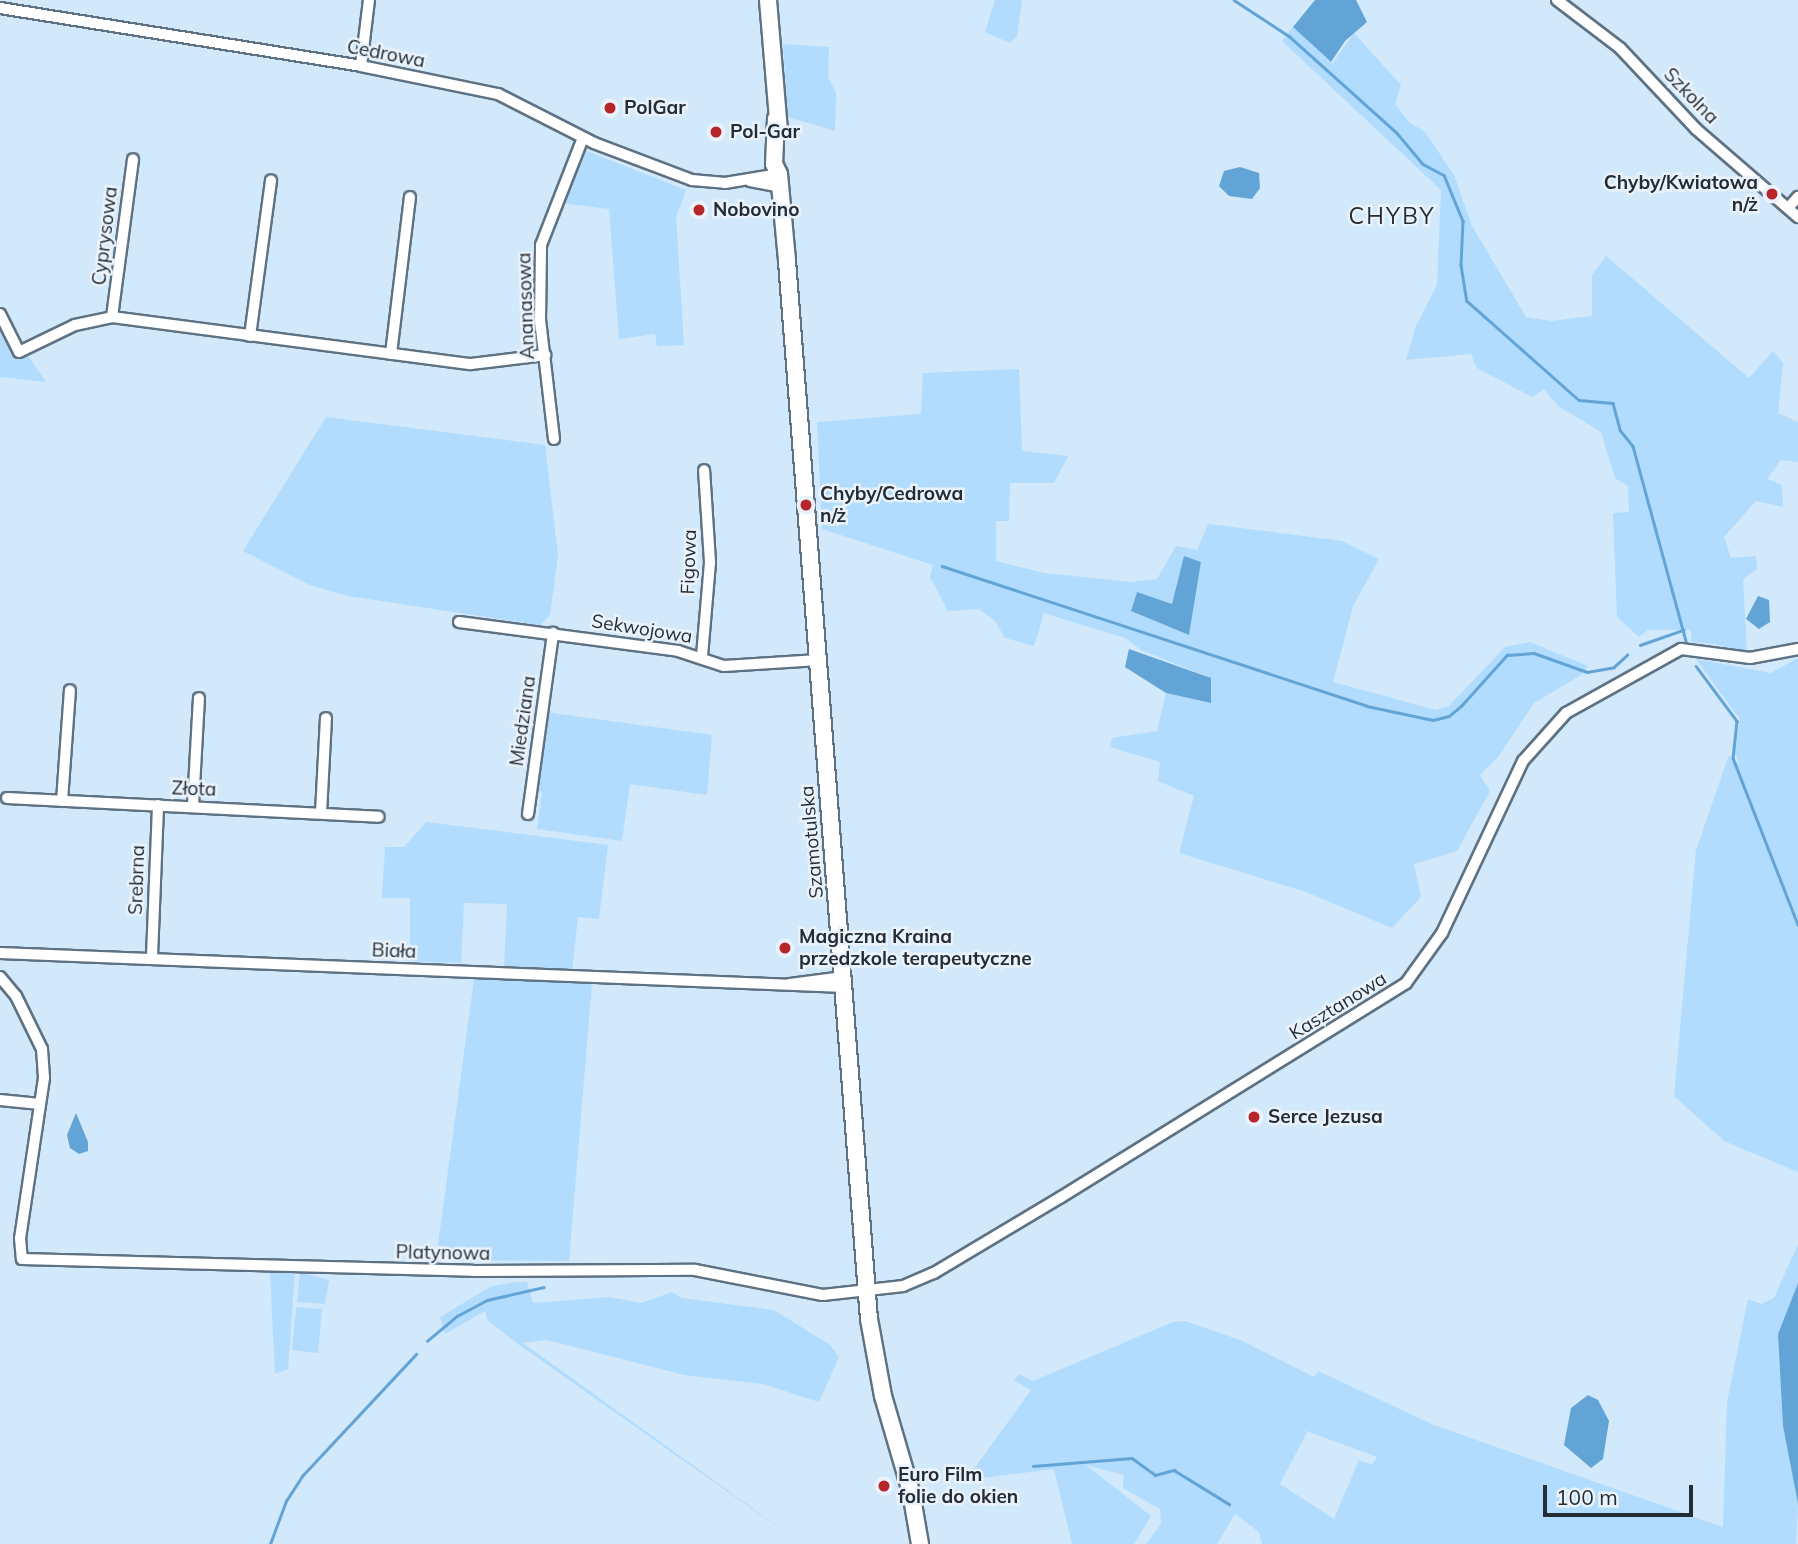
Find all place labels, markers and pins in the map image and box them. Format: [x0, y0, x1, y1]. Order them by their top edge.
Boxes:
place label: PolGar [624, 97, 686, 119]
marker: PolGar [602, 100, 618, 116]
place label: Pol-Gar [730, 121, 800, 143]
marker: Pol-Gar [708, 124, 724, 140]
place label: Chyby/Kwiatowa n/ż [1604, 172, 1758, 216]
marker: Chyby/Kwiatowa n/ż [1764, 186, 1780, 202]
place label: Nobovino [713, 199, 799, 221]
marker: Nobovino [691, 202, 707, 218]
place label: Chyby/Cedrowa n/ż [820, 483, 963, 527]
marker: Chyby/Cedrowa n/ż [798, 497, 814, 513]
place label: Magiczna Kraina przedzkole terapeutyczne [799, 926, 1032, 970]
marker: Magiczna Kraina przedzkole terapeutyczne [777, 940, 793, 956]
place label: Serce Jezusa [1268, 1106, 1383, 1128]
marker: Serce Jezusa [1246, 1109, 1262, 1125]
place label: Euro Film folie do okien [898, 1464, 1018, 1508]
marker: Euro Film folie do okien [876, 1478, 892, 1494]

